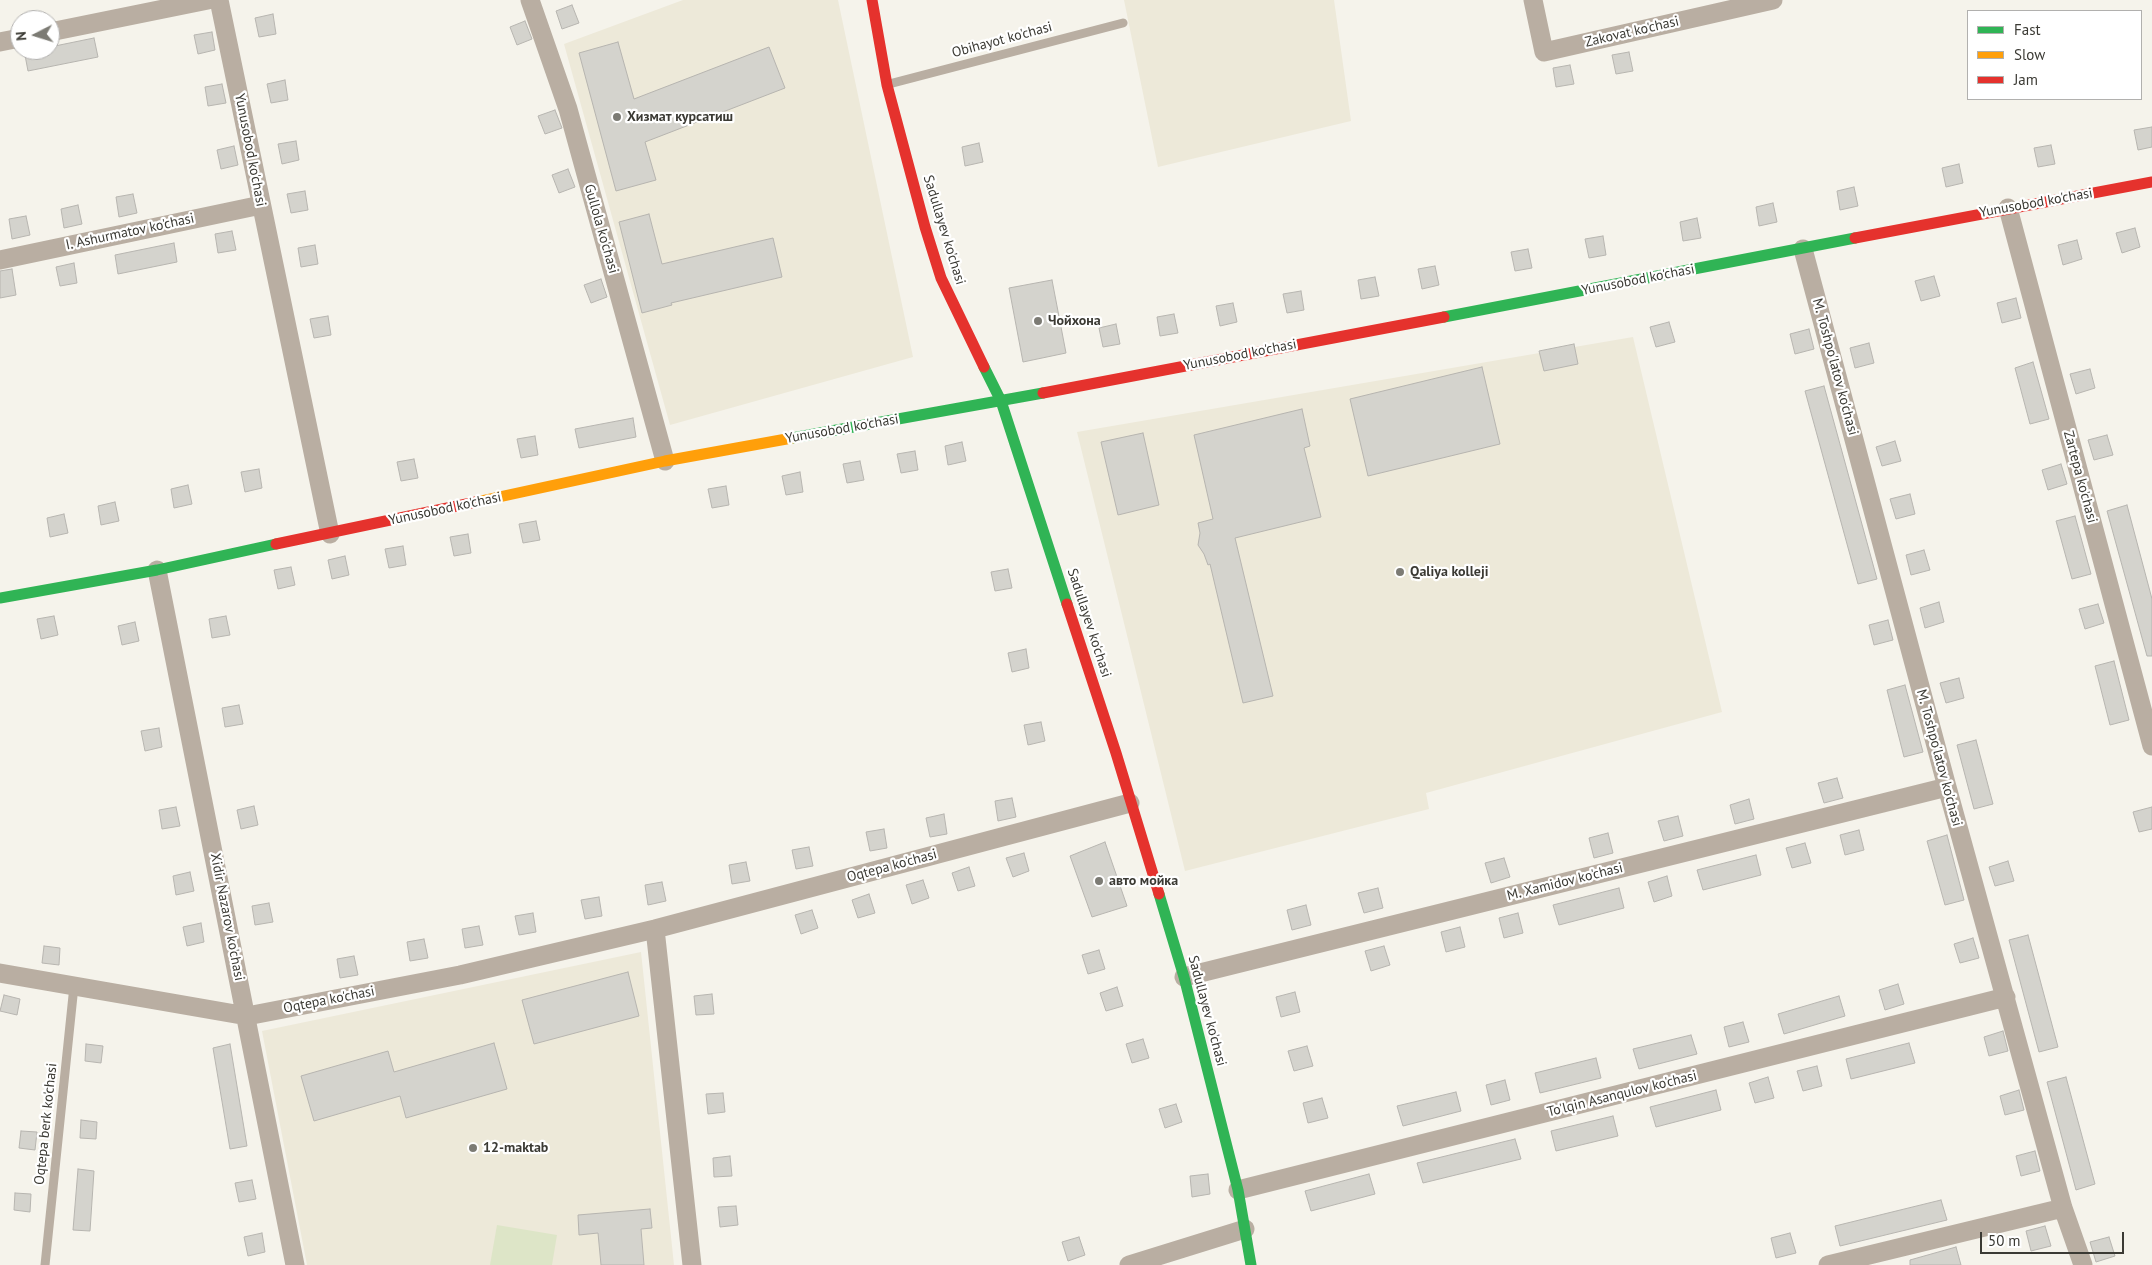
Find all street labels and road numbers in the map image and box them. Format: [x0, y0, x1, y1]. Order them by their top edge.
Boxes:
street label: Zakovat ko'chasi [1583, 13, 1681, 51]
street label: Obihayot ko'chasi [950, 19, 1054, 61]
street label: Yunusobod ko'chasi [231, 92, 269, 208]
street label: Sadullayev ko'chasi [919, 173, 969, 287]
street label: Gullola ko'chasi [580, 182, 622, 276]
street label: Yunusobod ko'chasi [1978, 185, 2094, 221]
street label: I. Ashurmatov ko'chasi [64, 210, 196, 254]
street label: Yunusobod ko'chasi [1580, 261, 1696, 299]
street label: M. Toshpo'latov ko'chasi [1809, 297, 1861, 437]
street label: Yunusobod ko'chasi [1182, 336, 1298, 374]
street label: Yunusobod ko'chasi [784, 411, 900, 447]
street label: Zartepa ko'chasi [2060, 429, 2100, 525]
street label: Yunusobod ko'chasi [387, 489, 503, 529]
street label: Sadullayev ko'chasi [1063, 566, 1115, 680]
street label: M. Toshpo'latov ko'chasi [1913, 688, 1965, 828]
street label: Oqtepa ko'chasi [845, 846, 939, 886]
street label: Xidir Nazarov ko'chasi [206, 852, 248, 982]
street label: M. Xamidov ko'chasi [1505, 859, 1625, 905]
street label: Sadullayev ko'chasi [1184, 954, 1230, 1068]
street label: Oqtepa ko'chasi [282, 983, 376, 1017]
street label: Oqtepa berk ko'chasi [31, 1062, 61, 1186]
street label: To'lqin Asanqulov ko'chasi [1545, 1067, 1699, 1121]

